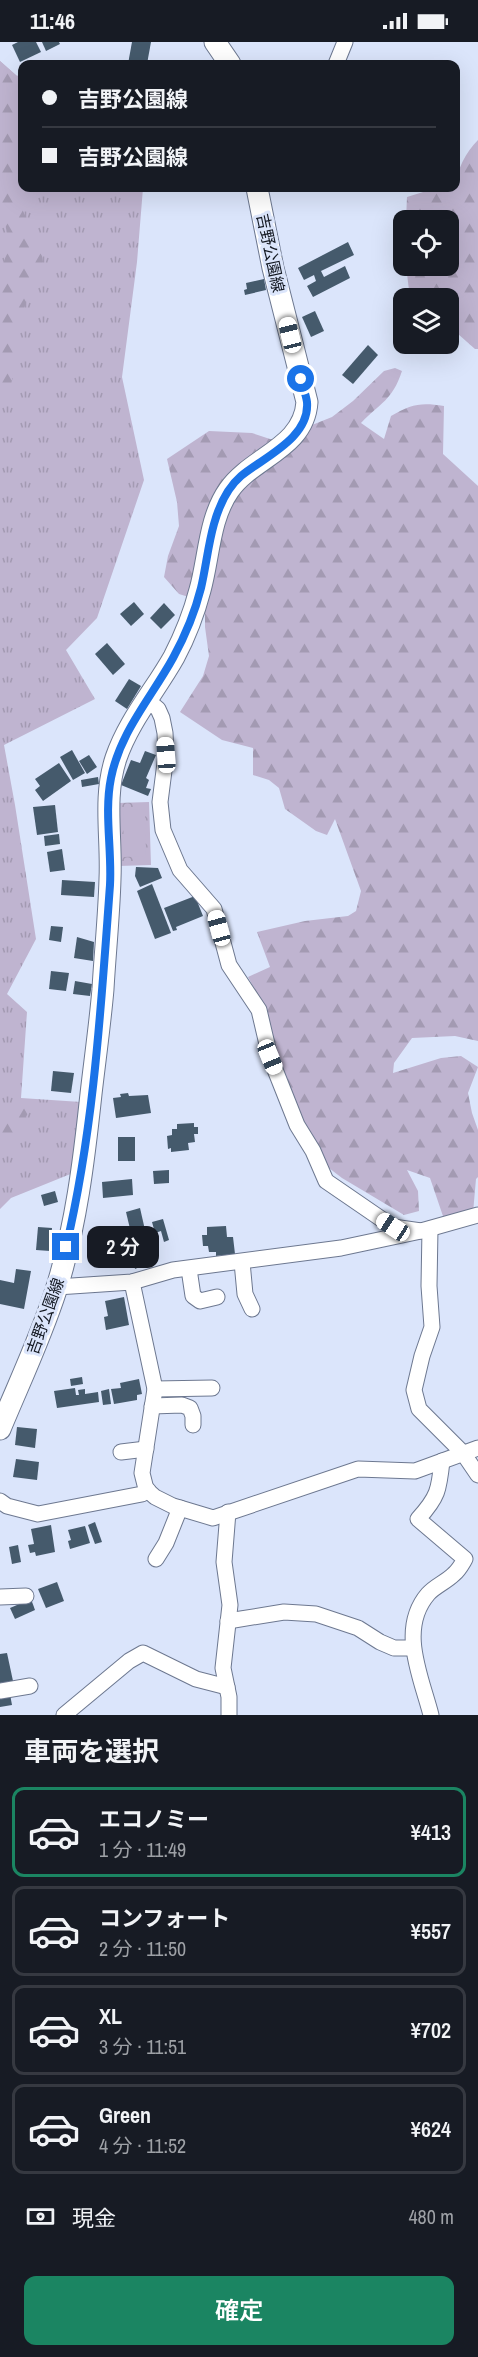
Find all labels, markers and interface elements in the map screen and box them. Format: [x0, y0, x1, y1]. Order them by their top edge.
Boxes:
text: 11:46 [30, 6, 75, 36]
text: 吉野公園線 [78, 84, 188, 114]
text: 吉野公園線 [78, 142, 188, 172]
map controls [393, 210, 459, 354]
button: locate [393, 210, 459, 276]
street label: 吉野公園線 [252, 212, 290, 294]
button: layers [393, 288, 459, 354]
car [277, 315, 303, 355]
route start [287, 365, 314, 392]
car [156, 736, 176, 774]
car [206, 908, 232, 948]
car [255, 1037, 285, 1077]
car [373, 1210, 413, 1244]
callout: 2 分 [87, 1226, 159, 1268]
route end [52, 1233, 79, 1260]
text: 2 分 [106, 1233, 140, 1260]
street label: 吉野公園線 [21, 1275, 69, 1357]
text: 車両を選択 [24, 1733, 159, 1769]
text: エコノミー [99, 1804, 209, 1834]
icon: car [27, 1805, 81, 1859]
text: ¥413 [411, 1817, 451, 1847]
text: 1 分 · 11:49 [99, 1836, 186, 1863]
text: コンフォート [99, 1903, 230, 1933]
icon: car [27, 1904, 81, 1958]
text: ¥557 [411, 1916, 451, 1946]
text: 2 分 · 11:50 [99, 1935, 186, 1962]
text: XL [99, 2001, 122, 2031]
icon: car [27, 2003, 81, 2057]
text: ¥702 [411, 2015, 451, 2045]
text: 3 分 · 11:51 [99, 2033, 186, 2060]
text: Green [99, 2100, 151, 2130]
icon: car [27, 2102, 81, 2156]
text: ¥624 [411, 2114, 451, 2144]
text: 4 分 · 11:52 [99, 2132, 186, 2159]
icon: cash [24, 2200, 57, 2233]
text: 現金 [72, 2203, 116, 2233]
text: 480 m [408, 2203, 454, 2230]
button: 確定 [24, 2276, 454, 2345]

